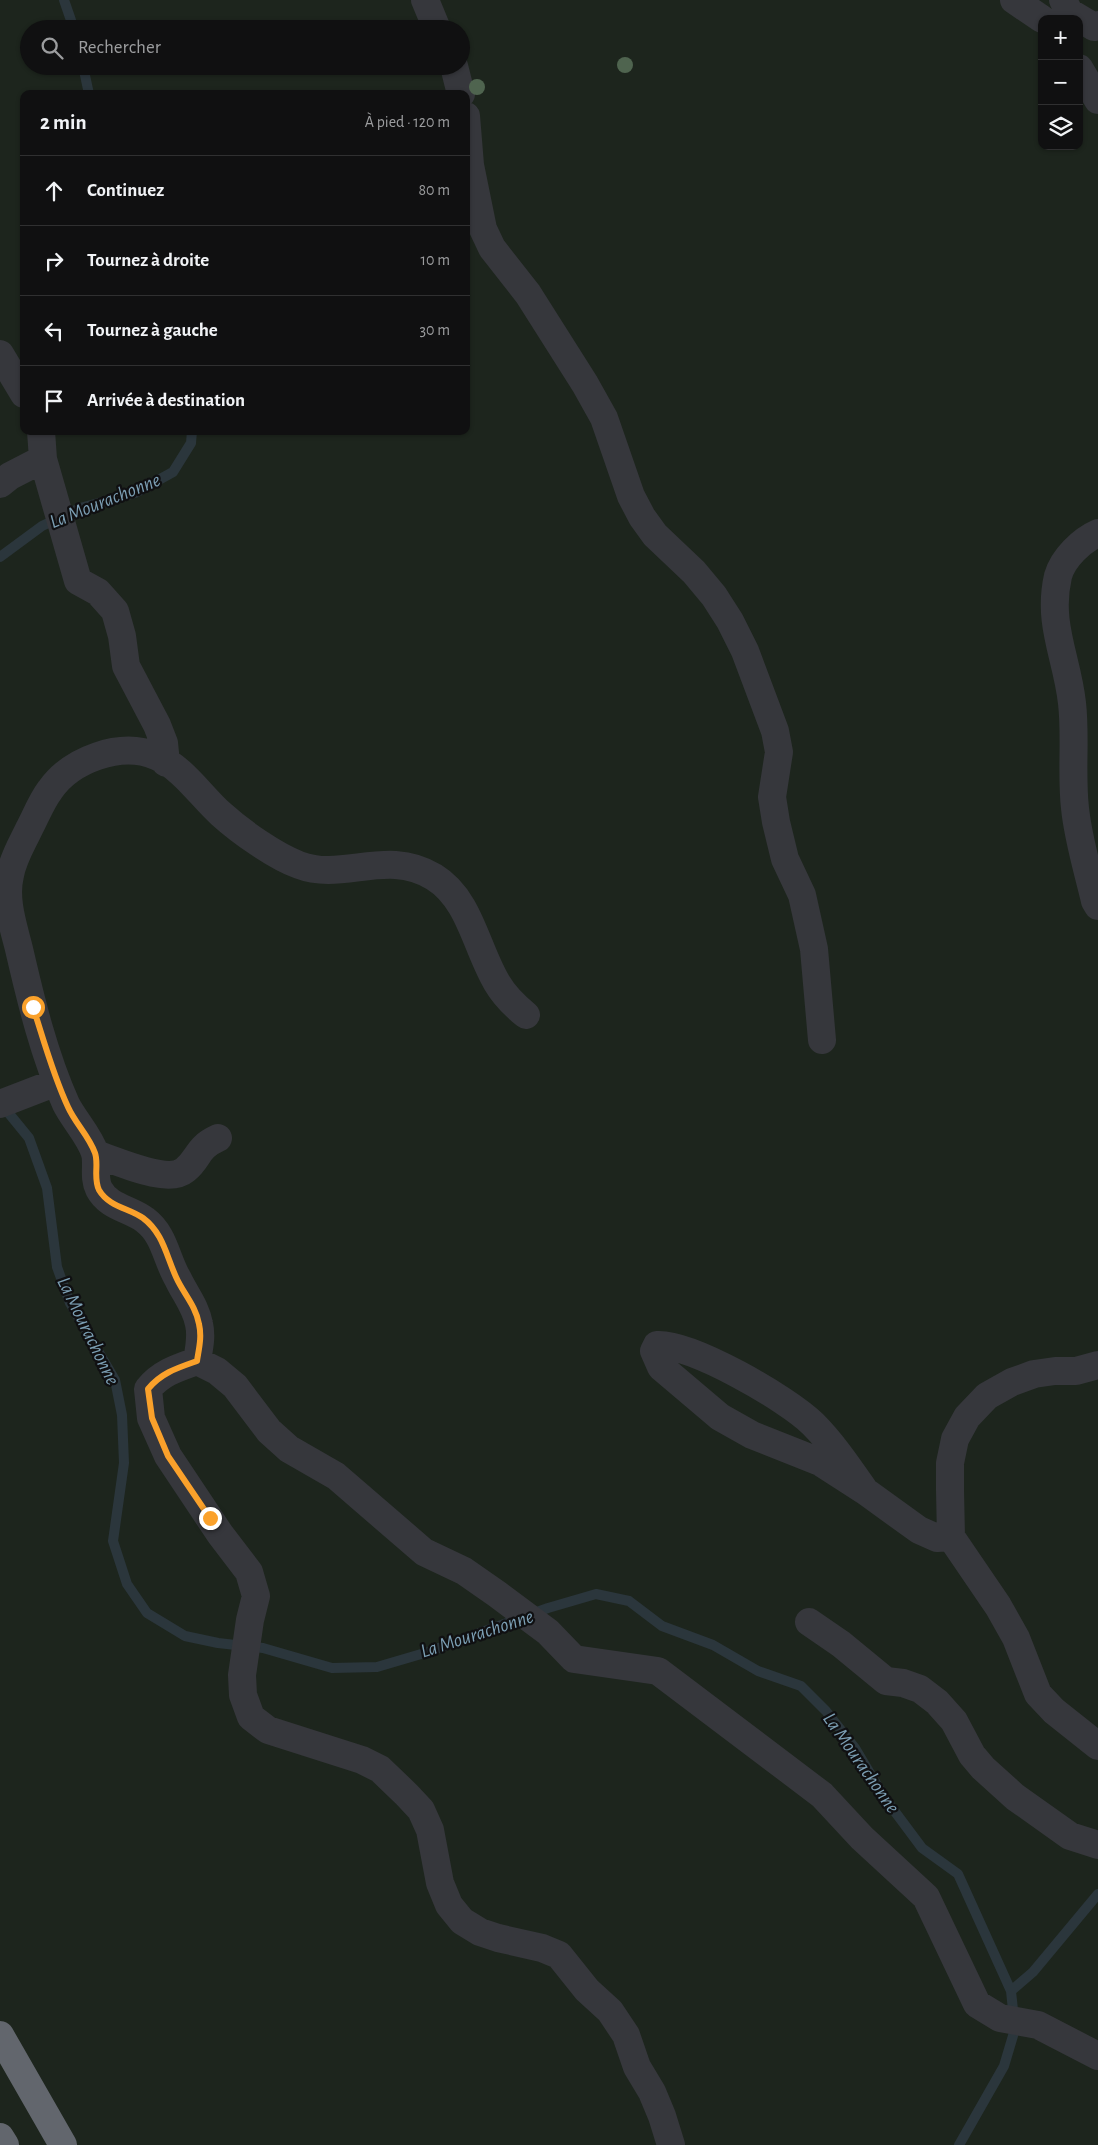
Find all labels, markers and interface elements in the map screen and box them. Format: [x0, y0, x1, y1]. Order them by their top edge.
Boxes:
map controls [1038, 15, 1083, 150]
button: + [1038, 15, 1083, 60]
search box [20, 20, 470, 75]
icon: search [38, 34, 66, 62]
text: Rechercher [78, 38, 161, 57]
button: − [1038, 60, 1083, 105]
button: layers [1038, 105, 1083, 150]
text: 2 min [40, 112, 87, 133]
text: À pied · 120 m [365, 114, 450, 130]
icon: ahead [40, 177, 68, 205]
text: Continuez [87, 181, 164, 200]
text: 80 m [419, 182, 450, 198]
icon: right [40, 247, 68, 275]
text: Tournez à droite [87, 251, 209, 270]
text: 10 m [421, 252, 450, 268]
icon: left [40, 317, 68, 345]
text: Tournez à gauche [87, 321, 218, 340]
text: 30 m [420, 322, 450, 338]
icon: arrive [40, 387, 68, 415]
text: Arrivée à destination [87, 391, 245, 410]
water label: La Mourachonne [47, 470, 164, 532]
route start [22, 996, 45, 1019]
water label: La Mourachonne [53, 1274, 123, 1389]
route end [199, 1507, 222, 1530]
water label: La Mourachonne [418, 1606, 536, 1662]
water label: La Mourachonne [819, 1709, 903, 1817]

